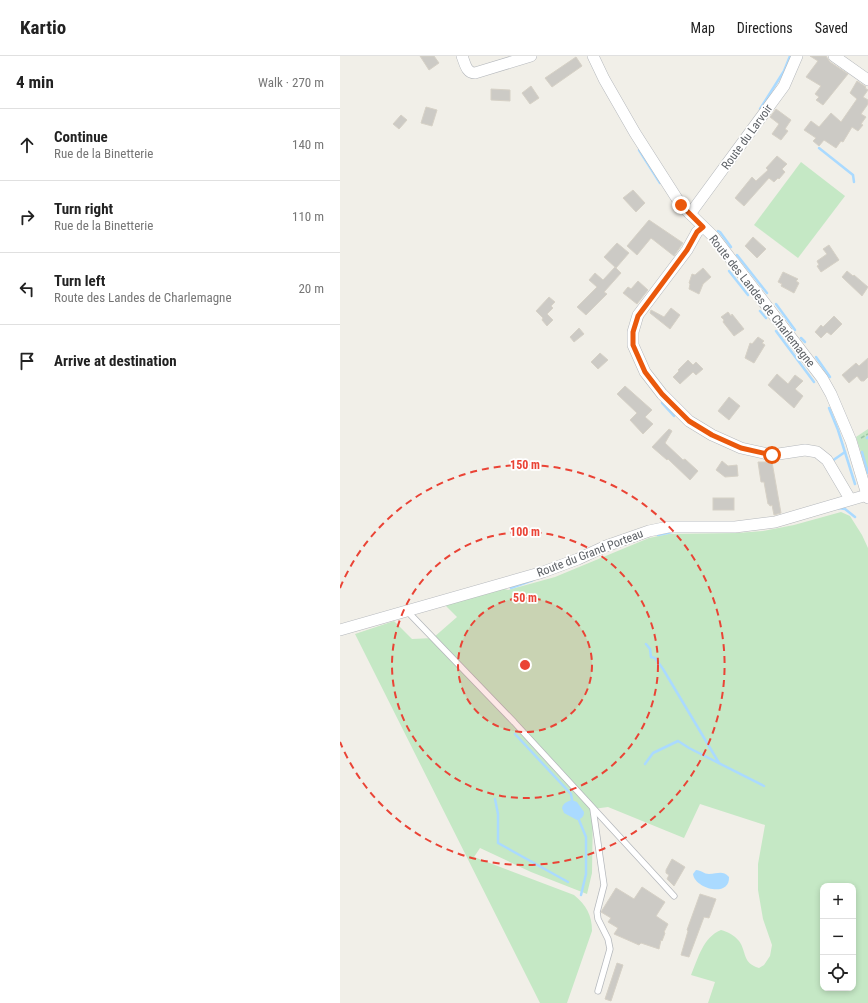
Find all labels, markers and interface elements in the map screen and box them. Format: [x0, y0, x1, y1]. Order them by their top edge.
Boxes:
text: Kartio [20, 16, 66, 39]
text: Map [691, 20, 715, 36]
text: Directions [737, 20, 793, 36]
text: Saved [815, 20, 848, 36]
text: 4 min [16, 72, 54, 92]
text: Walk · 270 m [258, 75, 324, 90]
street label: Route du Larvoir [719, 101, 776, 172]
text: Continue [54, 128, 108, 146]
icon: ahead [16, 134, 38, 156]
text: 140 m [292, 137, 324, 152]
text: Rue de la Binetterie [54, 146, 153, 161]
route end [672, 196, 690, 214]
text: Turn right [54, 200, 113, 218]
icon: right [16, 206, 38, 228]
text: 110 m [292, 209, 324, 224]
text: Rue de la Binetterie [54, 218, 153, 233]
street label: Route des Landes de Charlemagne [706, 232, 818, 370]
text: Turn left [54, 272, 105, 290]
icon: left [16, 278, 38, 300]
text: 20 m [298, 281, 324, 296]
text: Route des Landes de Charlemagne [54, 290, 232, 305]
icon: arrive [16, 350, 38, 372]
text: Arrive at destination [54, 352, 177, 370]
route start [763, 446, 781, 464]
text: 150 m [510, 458, 540, 472]
text: 100 m [510, 525, 540, 539]
street label: Route du Grand Porteau [535, 526, 645, 580]
text: 50 m [513, 591, 537, 605]
centre of rings [518, 658, 532, 672]
map controls [820, 883, 856, 991]
button: + [820, 883, 856, 919]
button: − [820, 919, 856, 955]
button: locate [820, 955, 856, 991]

